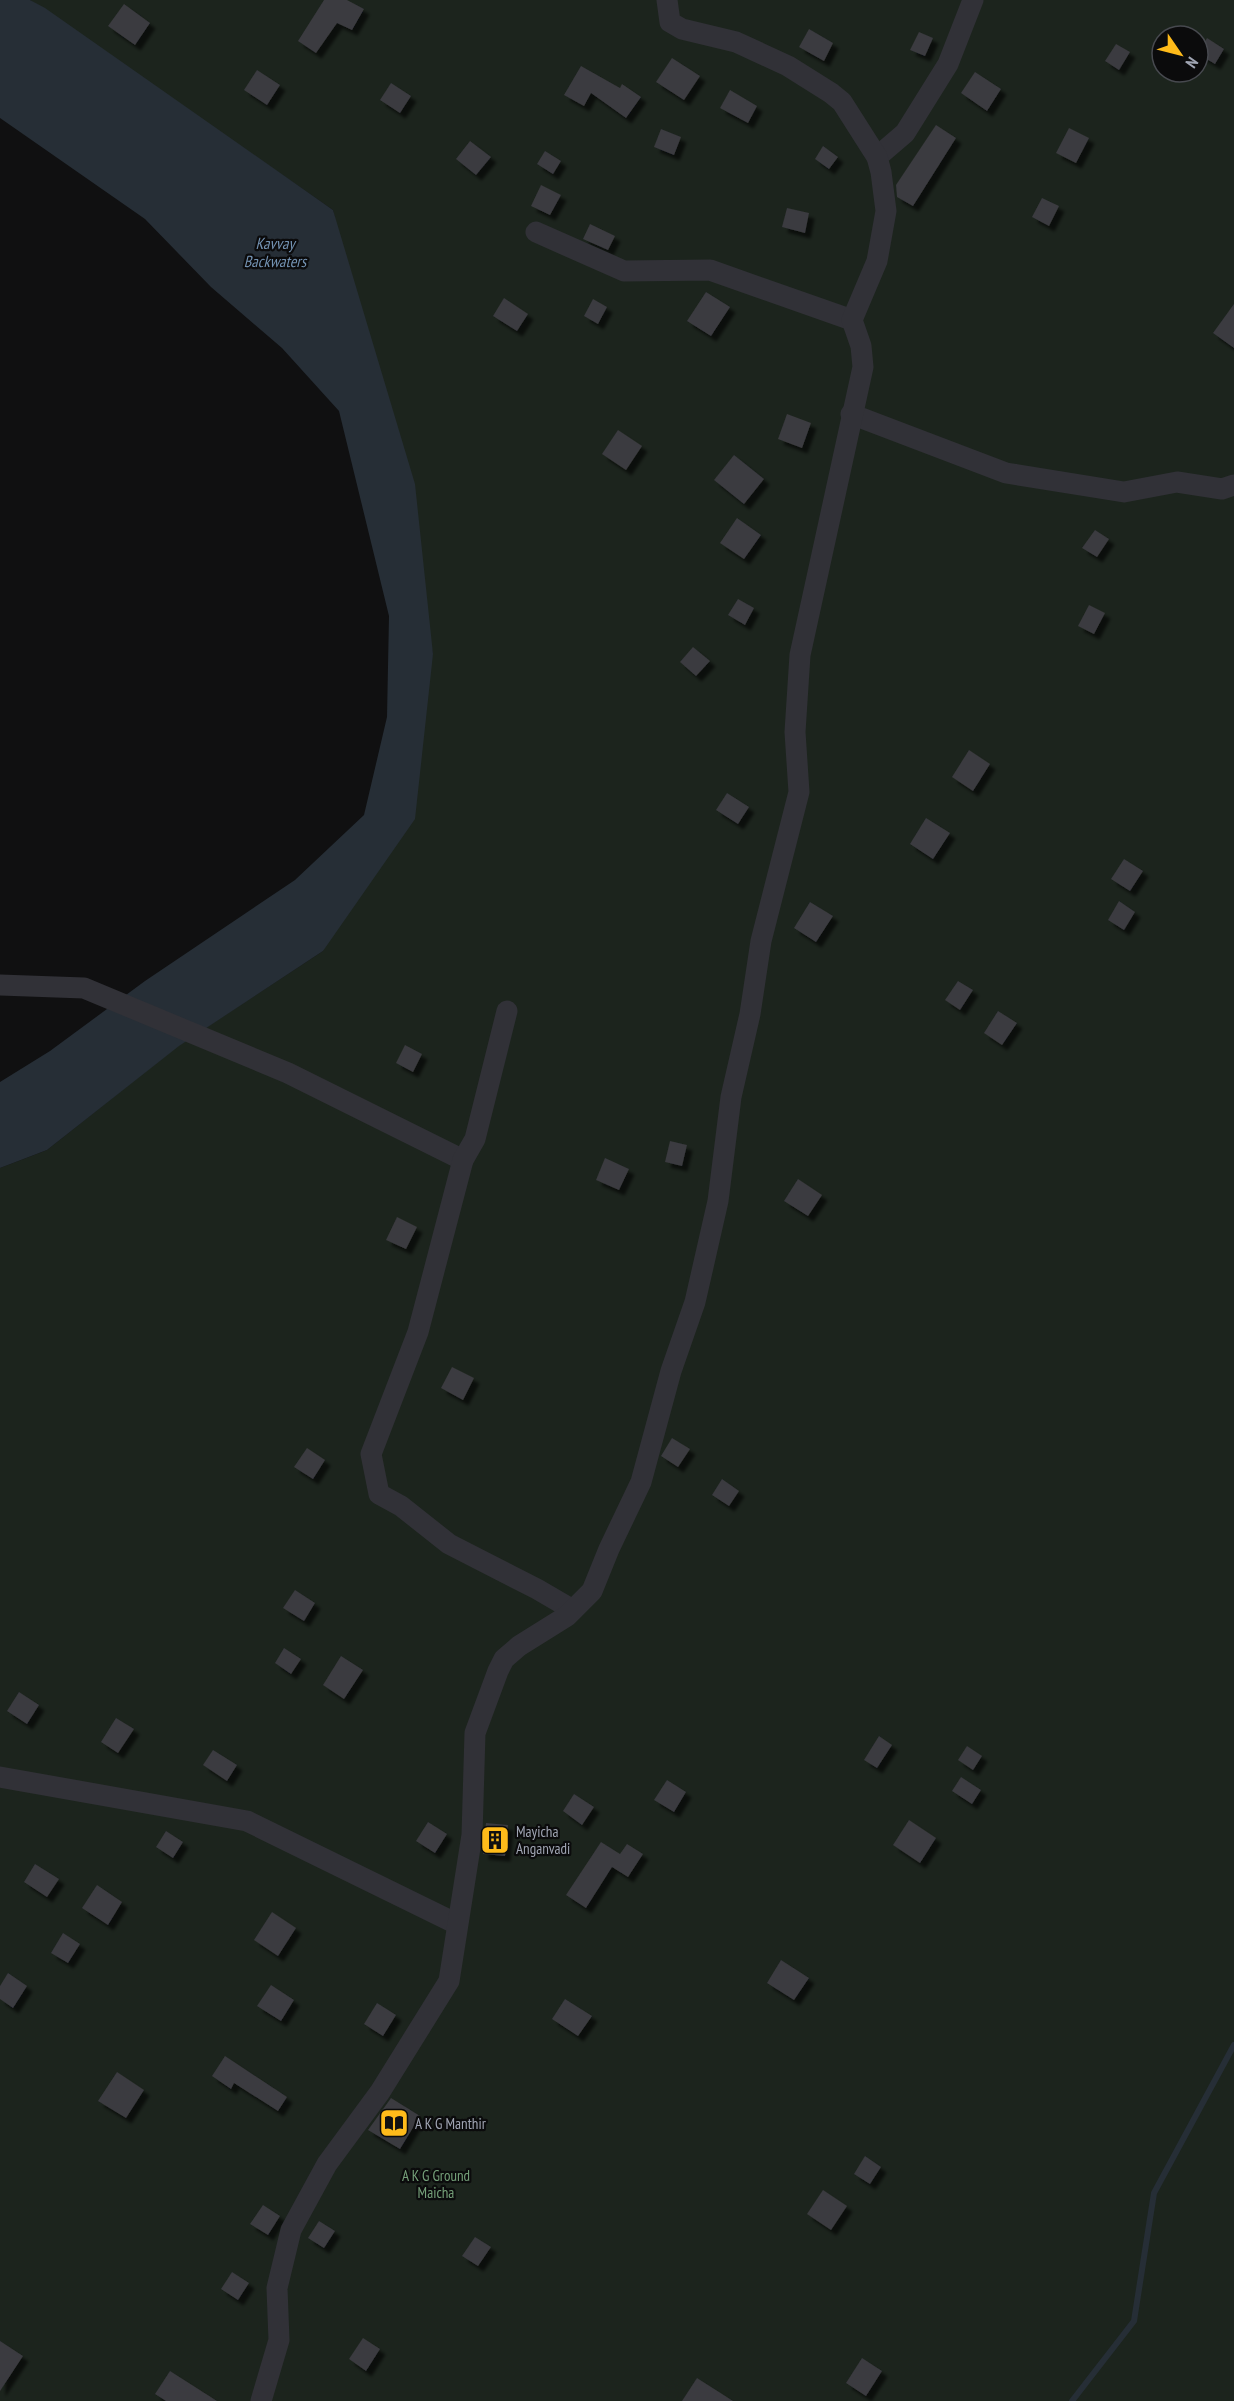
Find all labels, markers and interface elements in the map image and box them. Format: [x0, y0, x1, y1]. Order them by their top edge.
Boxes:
north arrow [1150, 24, 1210, 84]
text: N [1182, 53, 1203, 72]
water label: Kavvay Backwaters [244, 233, 308, 271]
place label: Mayicha Anganvadi [516, 1822, 570, 1858]
building icon: Mayicha Anganvadi [479, 1824, 511, 1856]
library icon: A K G Manthir [378, 2107, 410, 2139]
place label: A K G Manthir [415, 2114, 487, 2133]
park label: A K G Ground Maicha [402, 2166, 470, 2202]

